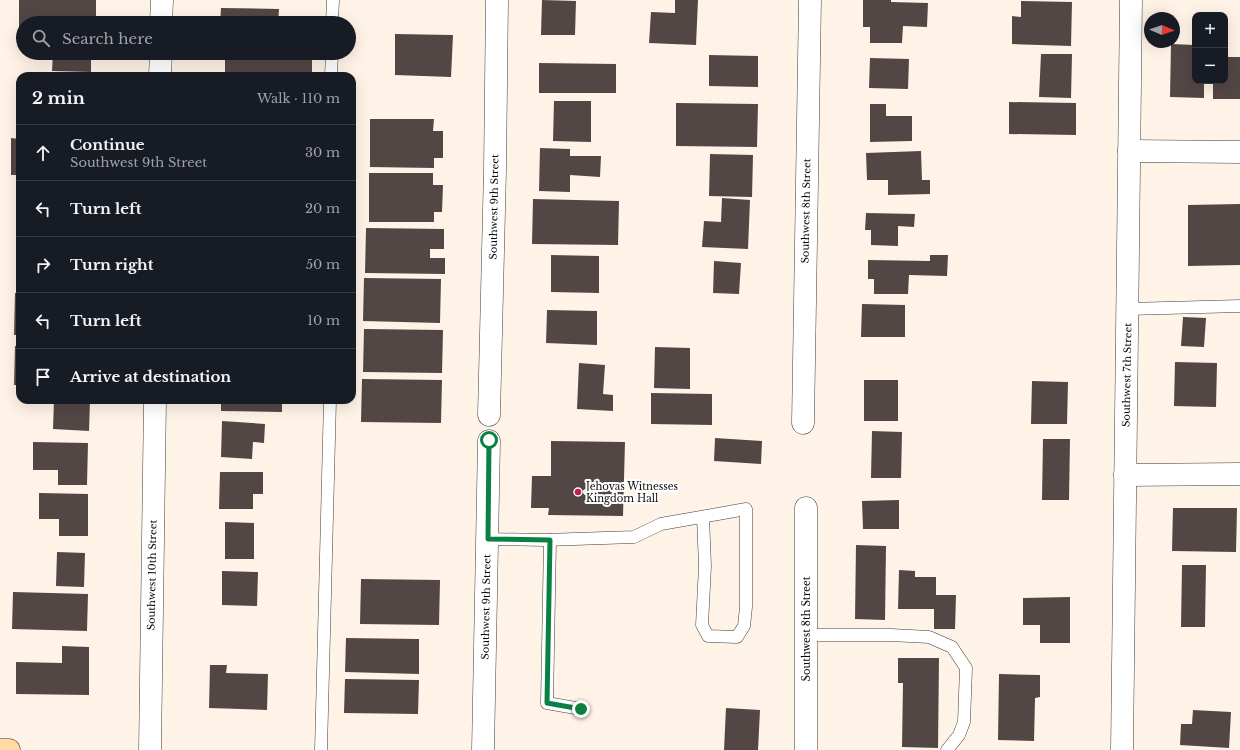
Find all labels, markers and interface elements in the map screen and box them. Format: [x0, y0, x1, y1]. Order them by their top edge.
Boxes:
north arrow [1144, 12, 1180, 48]
map controls [1192, 12, 1228, 84]
button: + [1192, 12, 1228, 48]
search box [16, 16, 356, 60]
icon: search [30, 27, 52, 49]
text: Search here [62, 29, 153, 48]
button: − [1192, 48, 1228, 84]
text: 2 min [32, 88, 85, 109]
text: Walk · 110 m [257, 90, 340, 107]
text: Continue [70, 135, 145, 154]
icon: ahead [32, 142, 54, 164]
text: 30 m [305, 144, 340, 161]
text: Southwest 9th Street [70, 154, 207, 171]
street label: Southwest 9th Street [487, 154, 501, 260]
street label: Southwest 8th Street [799, 158, 813, 264]
icon: left [32, 198, 54, 220]
text: Turn left [70, 199, 141, 218]
text: 20 m [305, 200, 340, 217]
icon: right [32, 254, 54, 276]
text: Turn right [70, 255, 153, 274]
text: 50 m [306, 256, 340, 273]
icon: left [32, 310, 54, 332]
text: Turn left [70, 311, 141, 330]
text: 10 m [307, 312, 340, 329]
street label: Southwest 7th Street [1120, 323, 1134, 427]
icon: arrive [32, 366, 54, 388]
text: Arrive at destination [70, 367, 231, 386]
route start [480, 431, 498, 449]
place label: Jehovas Witnesses Kingdom Hall [584, 480, 678, 505]
marker: Jehovas Witnesses Kingdom Hall [573, 487, 583, 497]
street label: Southwest 10th Street [145, 519, 159, 630]
street label: Southwest 9th Street [479, 554, 493, 660]
street label: Southwest 8th Street [800, 576, 813, 682]
route end [572, 700, 590, 718]

